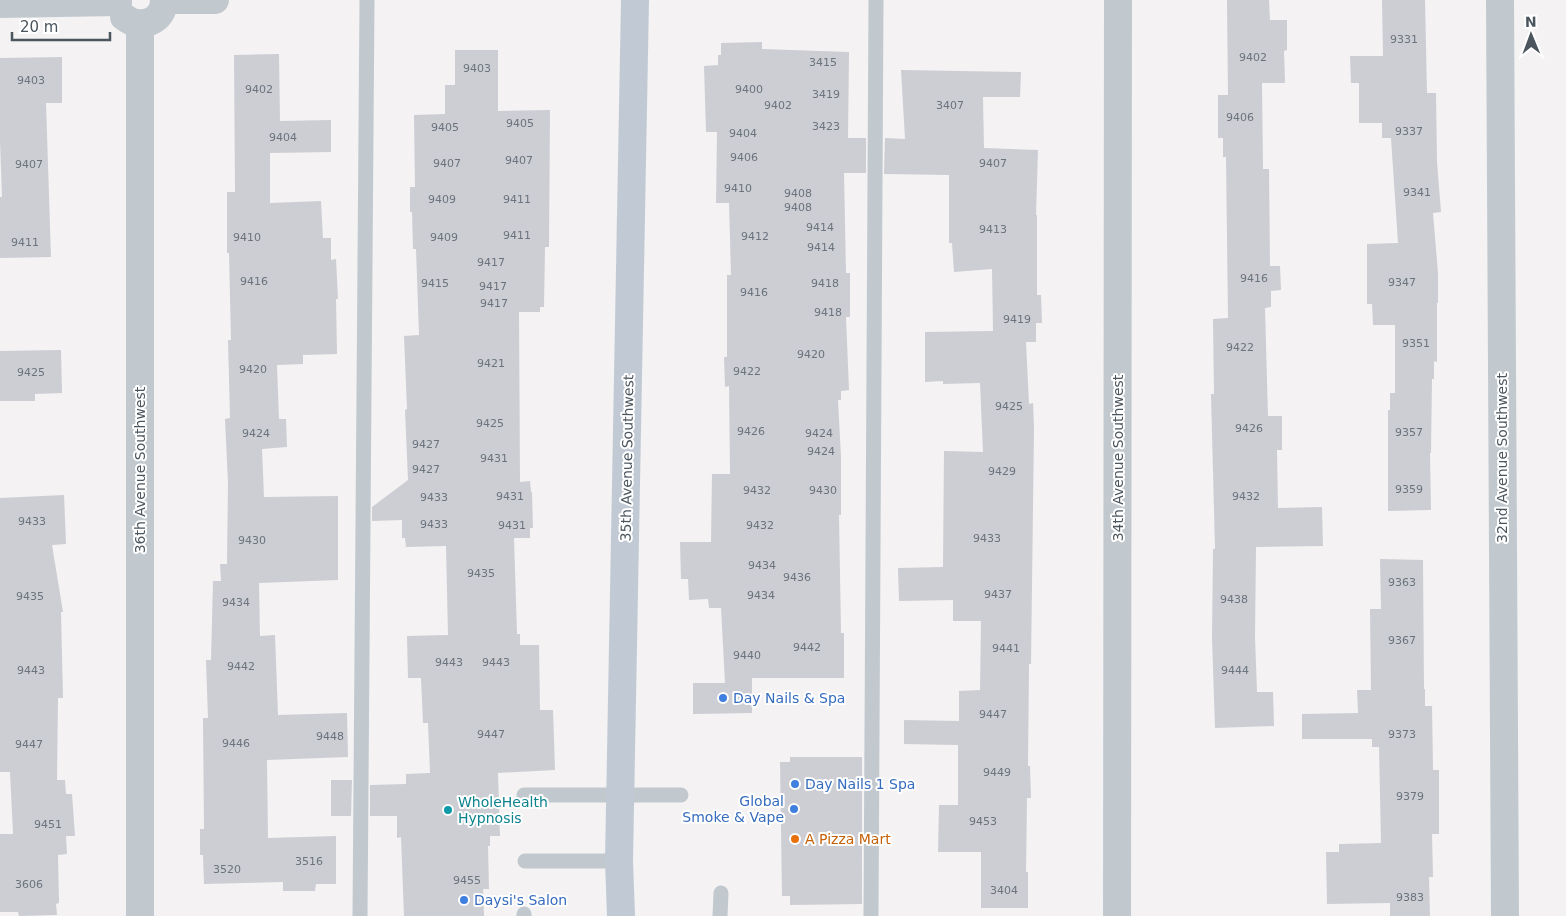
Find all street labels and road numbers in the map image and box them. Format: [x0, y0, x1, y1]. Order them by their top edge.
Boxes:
street label: 32nd Avenue Southwest [1494, 372, 1510, 543]
street label: 35th Avenue Southwest [618, 374, 636, 541]
street label: 34th Avenue Southwest [1110, 374, 1126, 541]
street label: 36th Avenue Southwest [132, 386, 148, 553]

